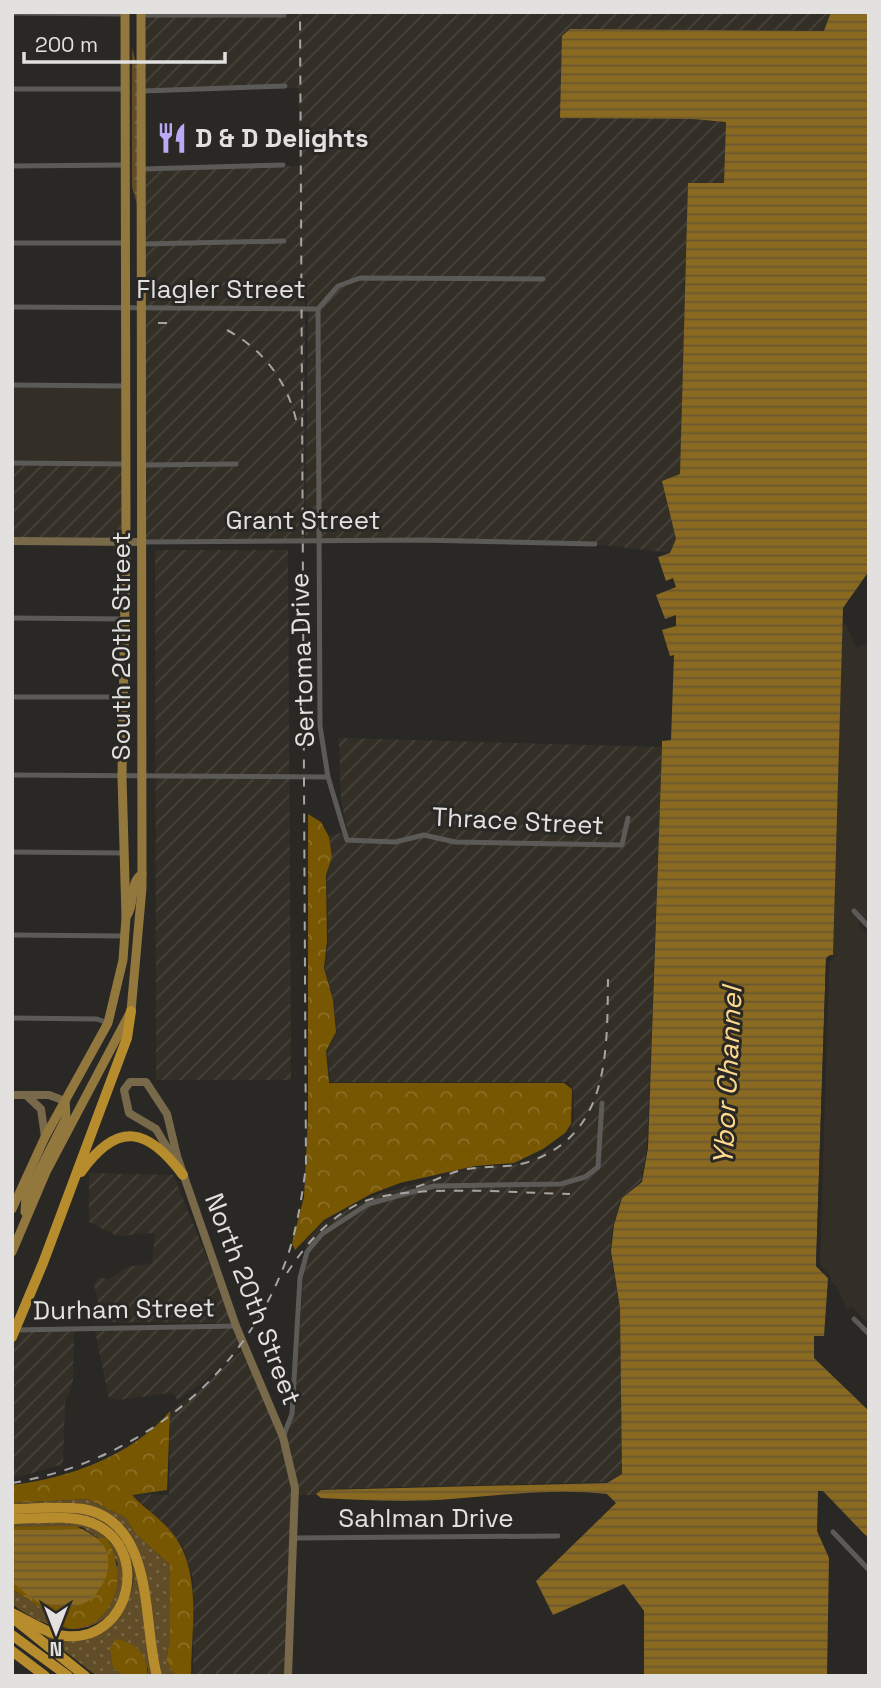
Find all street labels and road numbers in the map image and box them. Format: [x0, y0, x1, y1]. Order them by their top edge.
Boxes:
street label: Flagler Street [136, 272, 306, 306]
street label: Grant Street [225, 503, 381, 537]
street label: South 20th Street [104, 532, 138, 760]
street label: Sertoma Drive [282, 572, 322, 748]
street label: Thrace Street [431, 800, 605, 842]
street label: North 20th Street [197, 1188, 309, 1410]
street label: Durham Street [33, 1290, 215, 1328]
street label: Sahlman Drive [338, 1501, 514, 1535]

